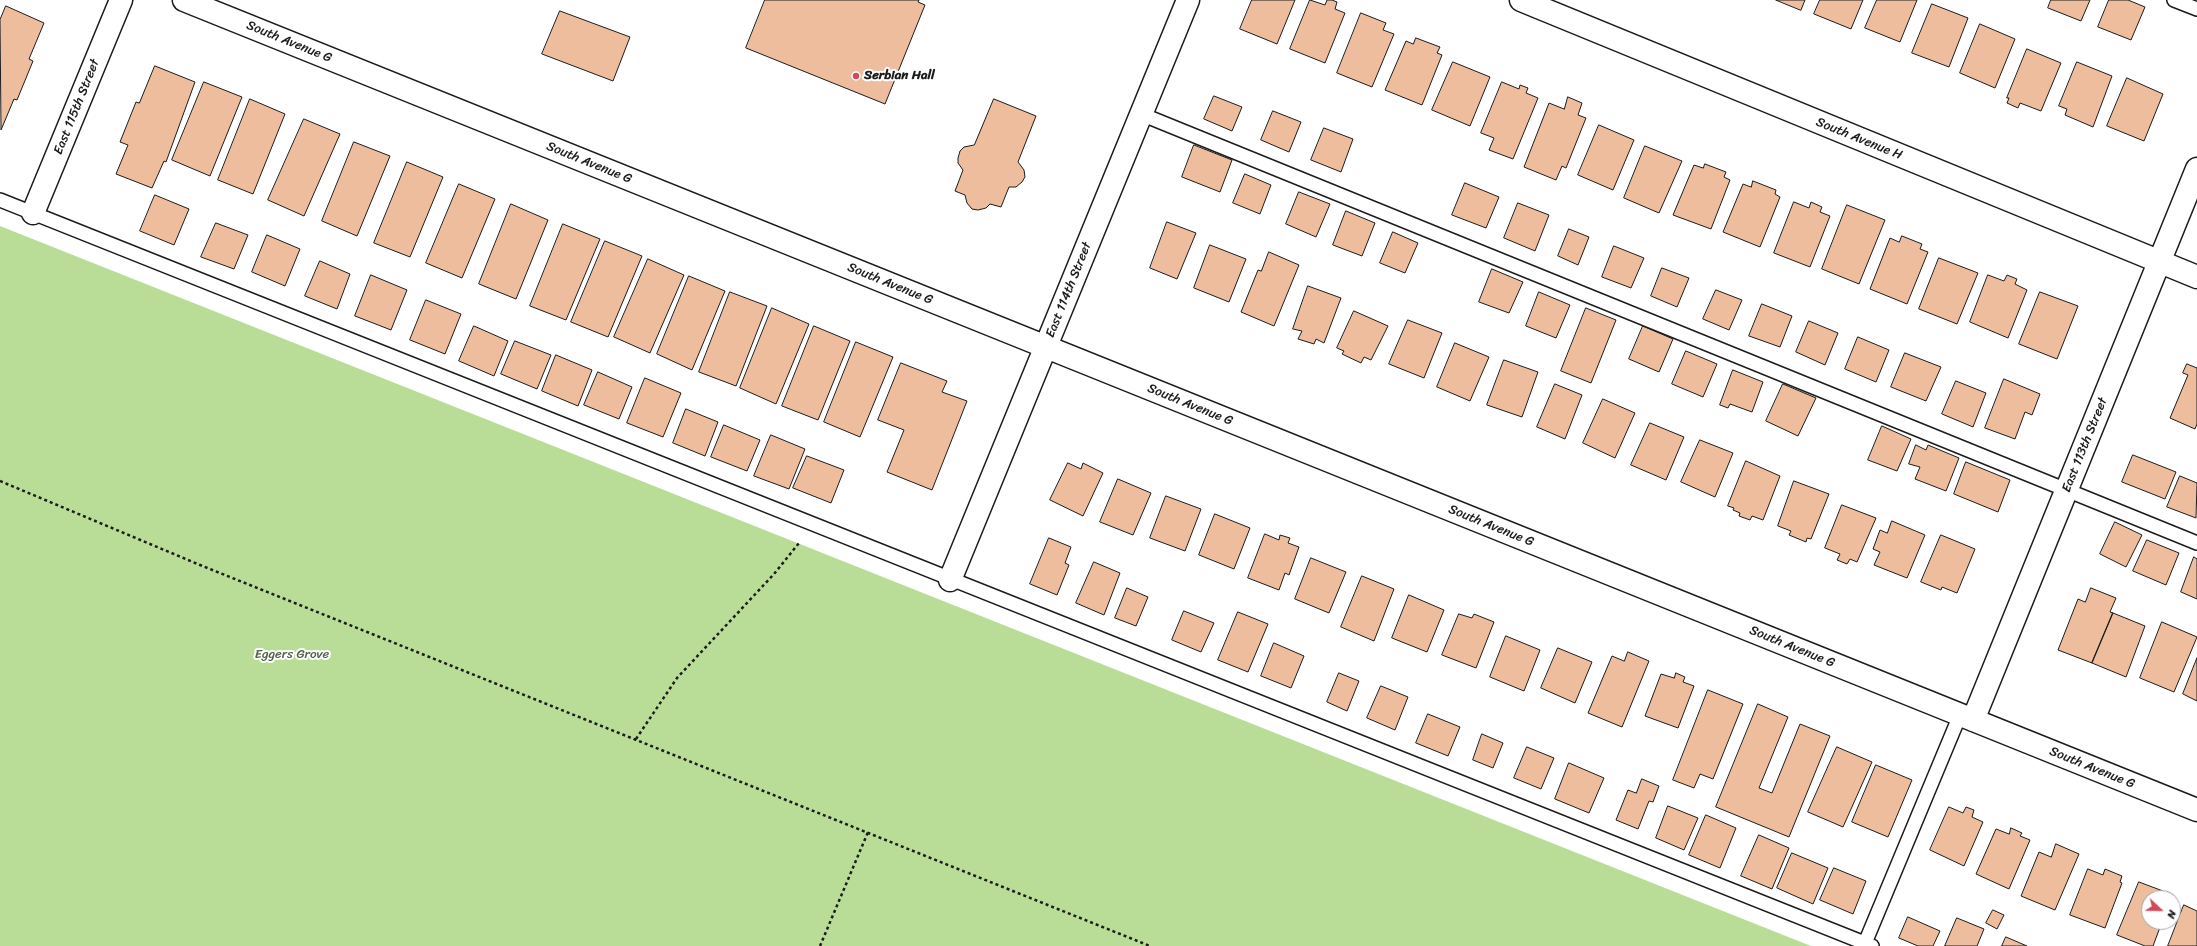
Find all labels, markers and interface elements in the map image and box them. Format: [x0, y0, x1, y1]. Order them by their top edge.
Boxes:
street label: South Avenue G [244, 18, 334, 66]
street label: East 115th Street [51, 57, 103, 157]
place label: Serbian Hall [864, 68, 935, 84]
marker: Serbian Hall [851, 71, 861, 81]
street label: South Avenue H [1814, 115, 1904, 163]
street label: South Avenue G [544, 139, 634, 187]
street label: East 114th Street [1043, 240, 1095, 340]
street label: South Avenue G [845, 260, 935, 308]
street label: South Avenue G [1145, 381, 1235, 429]
street label: East 113th Street [2059, 395, 2111, 495]
street label: South Avenue G [1446, 502, 1536, 550]
street label: South Avenue G [1747, 623, 1837, 671]
park label: Eggers Grove [255, 647, 329, 663]
street label: South Avenue G [2047, 744, 2137, 792]
north arrow [2141, 890, 2181, 930]
text: N [2161, 907, 2182, 921]

